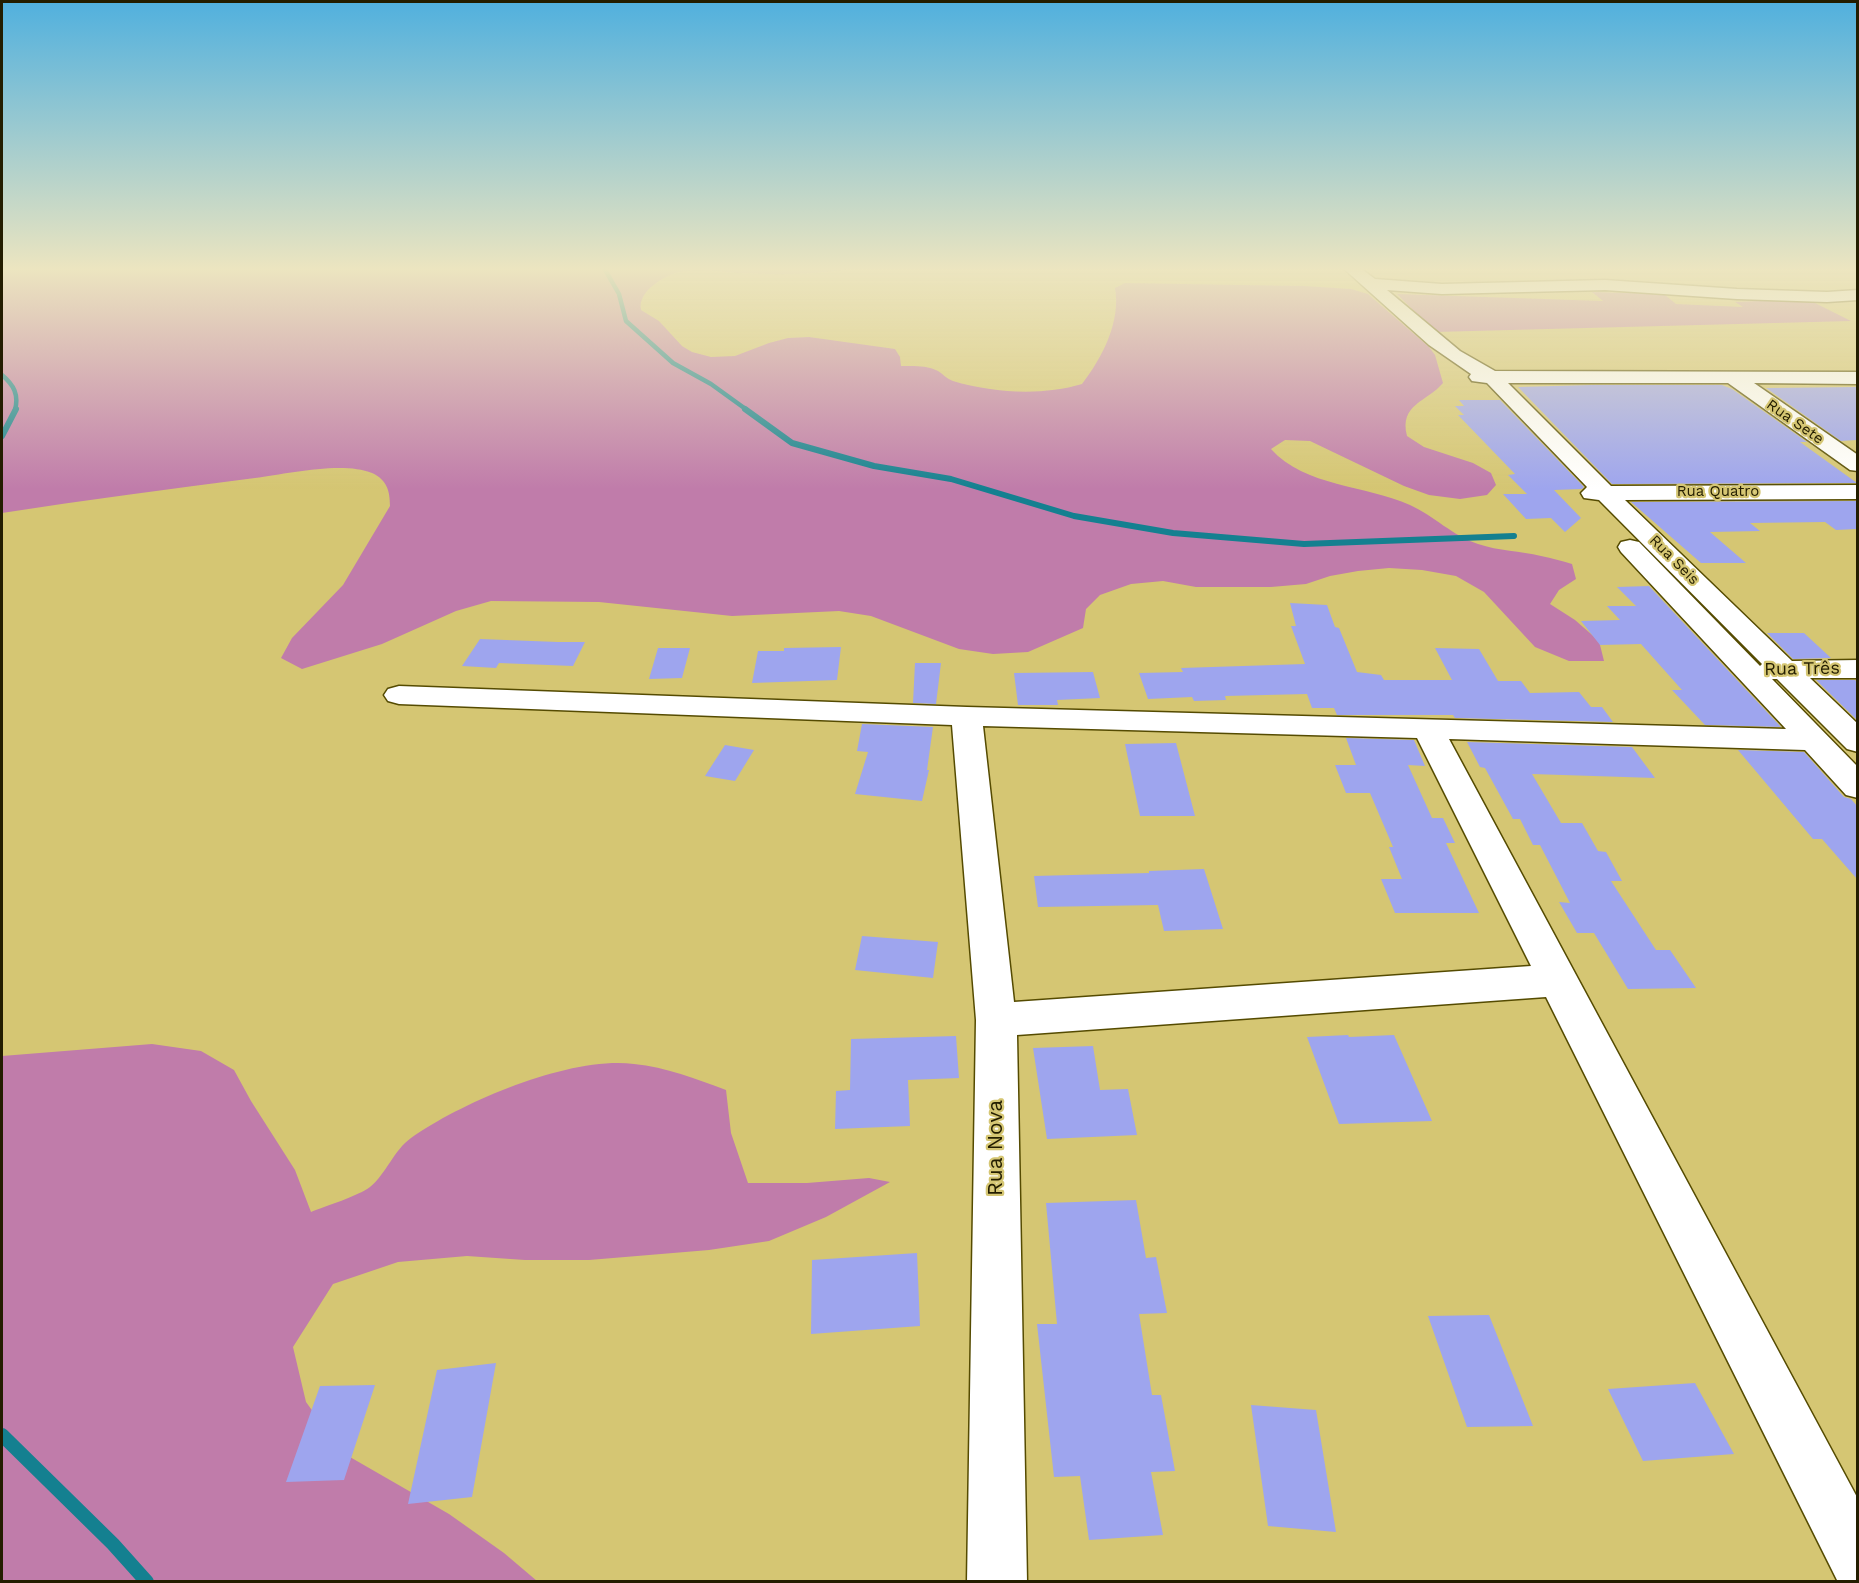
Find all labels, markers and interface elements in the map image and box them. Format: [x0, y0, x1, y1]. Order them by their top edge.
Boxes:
street label: Rua Sete [1763, 396, 1827, 448]
street label: Rua Quatro [1677, 483, 1759, 501]
street label: Rua Seis [1645, 531, 1703, 589]
street label: Rua Três [1764, 658, 1840, 680]
street label: Rua Nova [983, 1100, 1009, 1196]

